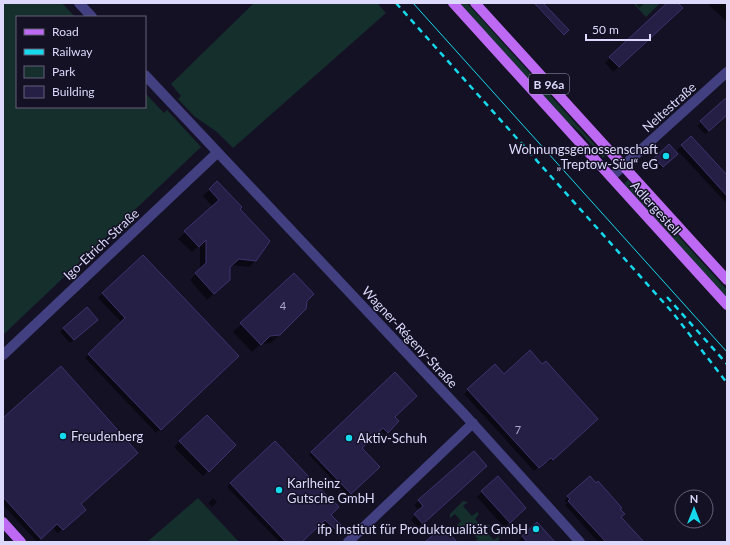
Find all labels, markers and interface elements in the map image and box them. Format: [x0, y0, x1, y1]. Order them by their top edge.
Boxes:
legend [16, 16, 146, 108]
scale bar [586, 16, 650, 42]
text: 50 m [592, 22, 619, 37]
text: Road [52, 24, 79, 39]
text: Railway [52, 44, 93, 59]
text: Park [52, 64, 76, 79]
road number: B 96a [529, 74, 569, 94]
street label: Neltestraße [639, 79, 699, 135]
text: Building [52, 84, 95, 99]
place label: Wohnungsgenossenschaft „Treptow-Süd“ eG [509, 141, 658, 172]
marker: Wohnungsgenossenschaft „Treptow-Süd“ eG [661, 151, 671, 161]
street label: Adlergestell [628, 178, 684, 238]
street label: Igo-Etrich-Straße [60, 205, 142, 283]
street label: Wagner-Régeny-Straße [359, 283, 461, 391]
house number: 4 [280, 299, 287, 312]
house number: 7 [515, 423, 521, 436]
place label: Freudenberg [71, 428, 143, 444]
place label: Aktiv-Schuh [357, 430, 427, 446]
marker: Freudenberg [58, 431, 68, 441]
marker: Aktiv-Schuh [344, 433, 354, 443]
place label: Karlheinz Gutsche GmbH [287, 475, 375, 506]
marker: Karlheinz Gutsche GmbH [274, 485, 284, 495]
north arrow [674, 489, 714, 529]
text: N [690, 492, 698, 505]
place label: ifp Institut für Produktqualität GmbH [317, 521, 528, 537]
marker: ifp Institut für Produktqualität GmbH [531, 524, 541, 534]

